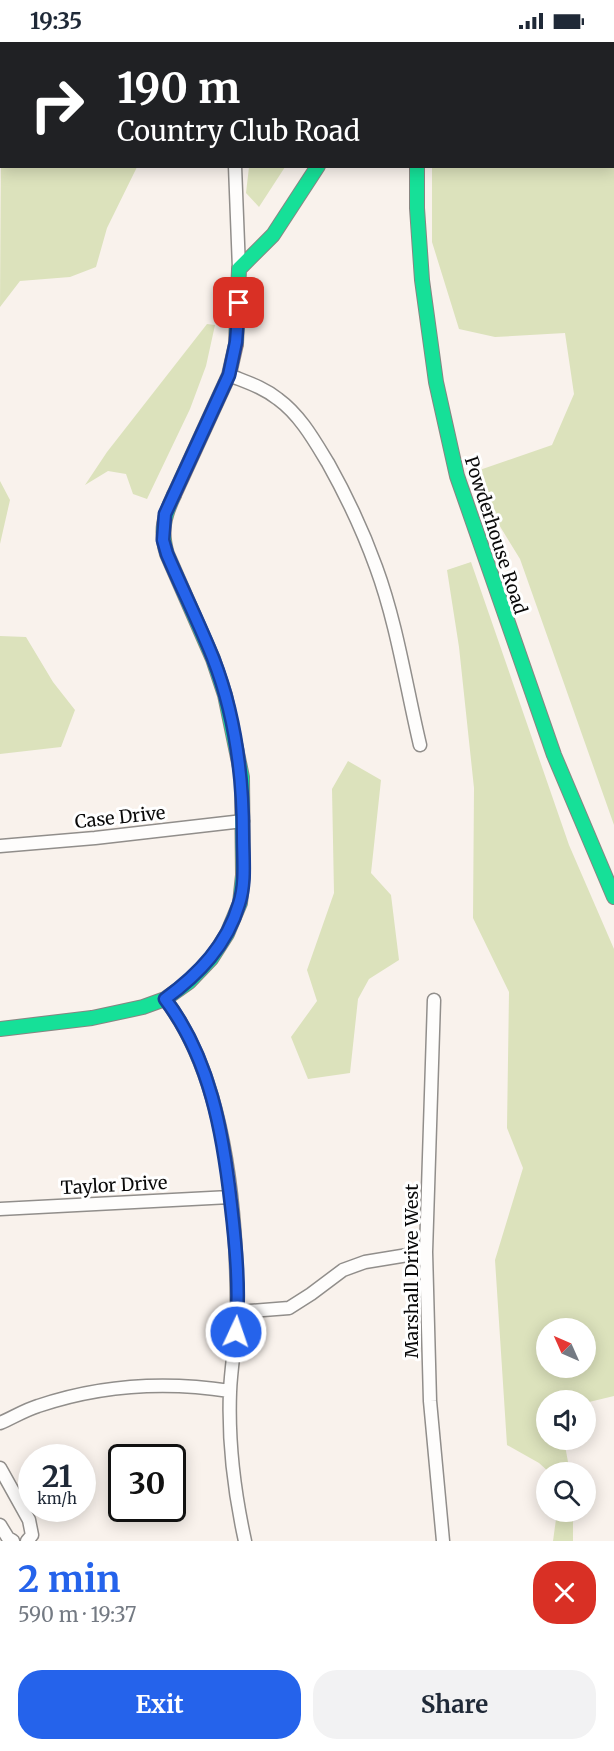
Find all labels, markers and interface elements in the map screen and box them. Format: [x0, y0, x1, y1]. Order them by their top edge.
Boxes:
text: 19:35 [30, 7, 82, 35]
text: 190 m [117, 62, 240, 114]
icon: right [18, 66, 96, 144]
text: Country Club Road [117, 114, 360, 148]
pin [213, 277, 264, 328]
icon: arrive [222, 286, 255, 319]
street label: Powderhouse Road [460, 453, 532, 617]
street label: Case Drive [74, 801, 166, 833]
street label: Taylor Drive [60, 1171, 168, 1199]
street label: Marshall Drive West [400, 1184, 423, 1358]
position arrow [204, 1300, 268, 1364]
north arrow [536, 1318, 596, 1378]
map controls [536, 1318, 596, 1522]
button: sound [536, 1390, 596, 1450]
speed limit sign: 30 [108, 1444, 186, 1522]
text: 21 [42, 1457, 72, 1495]
button: search [536, 1462, 596, 1522]
text: km/h [37, 1489, 77, 1508]
text: 2 min [18, 1557, 121, 1602]
button: close [533, 1561, 596, 1624]
text: 590 m · 19:37 [18, 1602, 137, 1627]
button: Exit [18, 1670, 301, 1739]
button: Share [313, 1670, 596, 1739]

